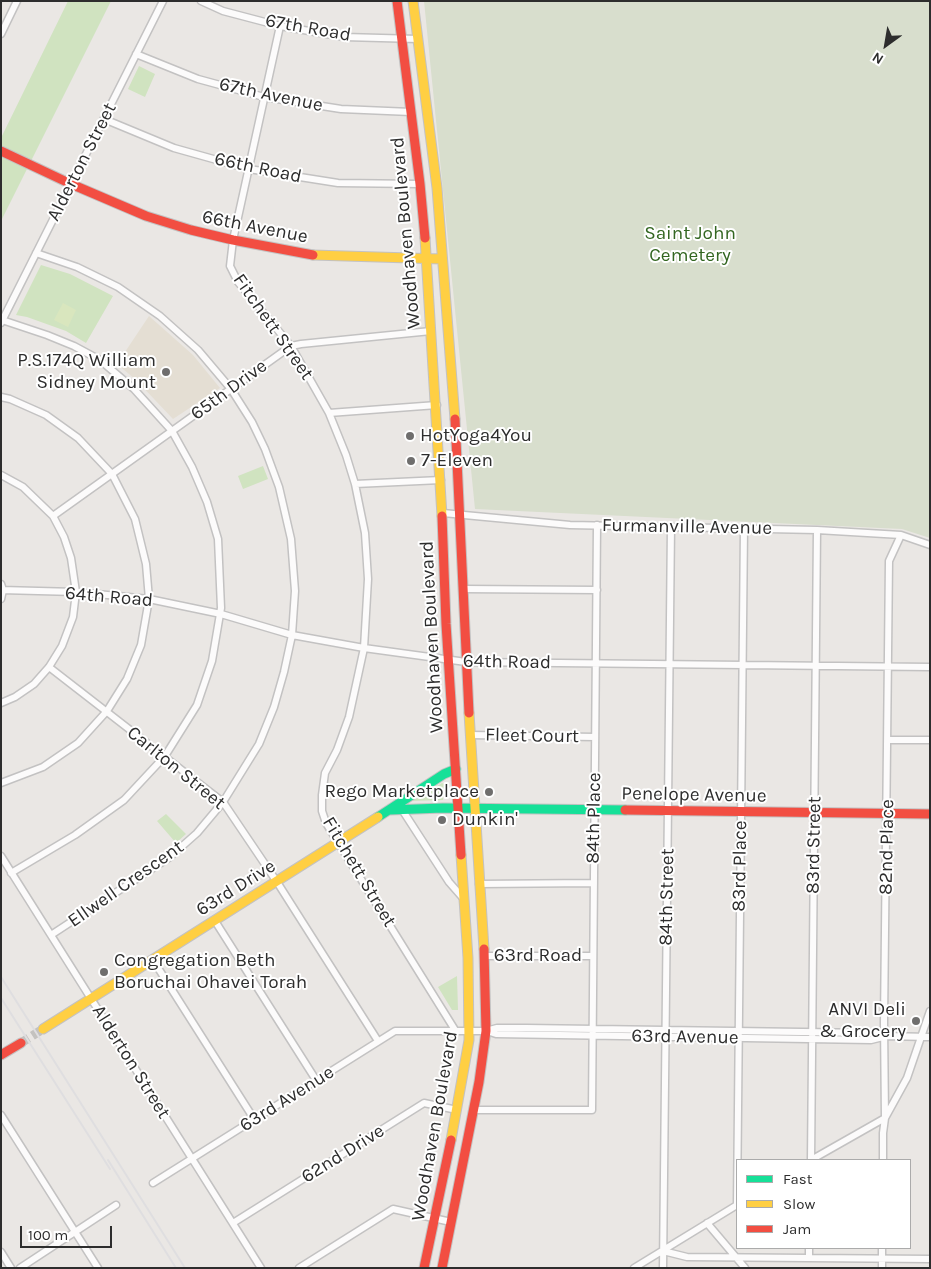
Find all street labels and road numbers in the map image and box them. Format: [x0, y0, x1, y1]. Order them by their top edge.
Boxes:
street label: 67th Road [263, 9, 353, 47]
street label: 67th Avenue [217, 73, 325, 117]
street label: Alderton Street [42, 99, 122, 225]
street label: Woodhaven Boulevard [386, 136, 426, 330]
street label: 66th Road [212, 148, 304, 188]
street label: 66th Avenue [200, 206, 310, 248]
street label: Fitchett Street [228, 269, 318, 385]
street label: 65th Drive [186, 355, 272, 425]
street label: Furmanville Avenue [602, 514, 772, 540]
street label: Woodhaven Boulevard [416, 540, 448, 734]
street label: 64th Road [64, 582, 154, 612]
street label: 64th Road [463, 650, 551, 674]
street label: Carlton Street [122, 721, 230, 815]
street label: Fleet Court [485, 724, 579, 748]
street label: 84th Place [582, 772, 606, 864]
street label: Penelope Avenue [621, 782, 767, 808]
street label: 83rd Street [802, 796, 826, 894]
street label: 82nd Place [875, 799, 899, 895]
street label: Fitchett Street [317, 813, 401, 931]
street label: 83rd Place [728, 820, 752, 912]
street label: Ellwell Crescent [64, 836, 188, 932]
street label: 84th Street [655, 848, 679, 946]
street label: 63rd Drive [192, 855, 280, 921]
street label: 63rd Road [494, 945, 582, 967]
street label: Alderton Street [87, 1001, 175, 1123]
street label: 63rd Avenue [631, 1025, 739, 1049]
street label: Woodhaven Boulevard [407, 1029, 463, 1223]
street label: 63rd Avenue [235, 1061, 339, 1137]
street label: 62nd Drive [297, 1120, 389, 1188]

